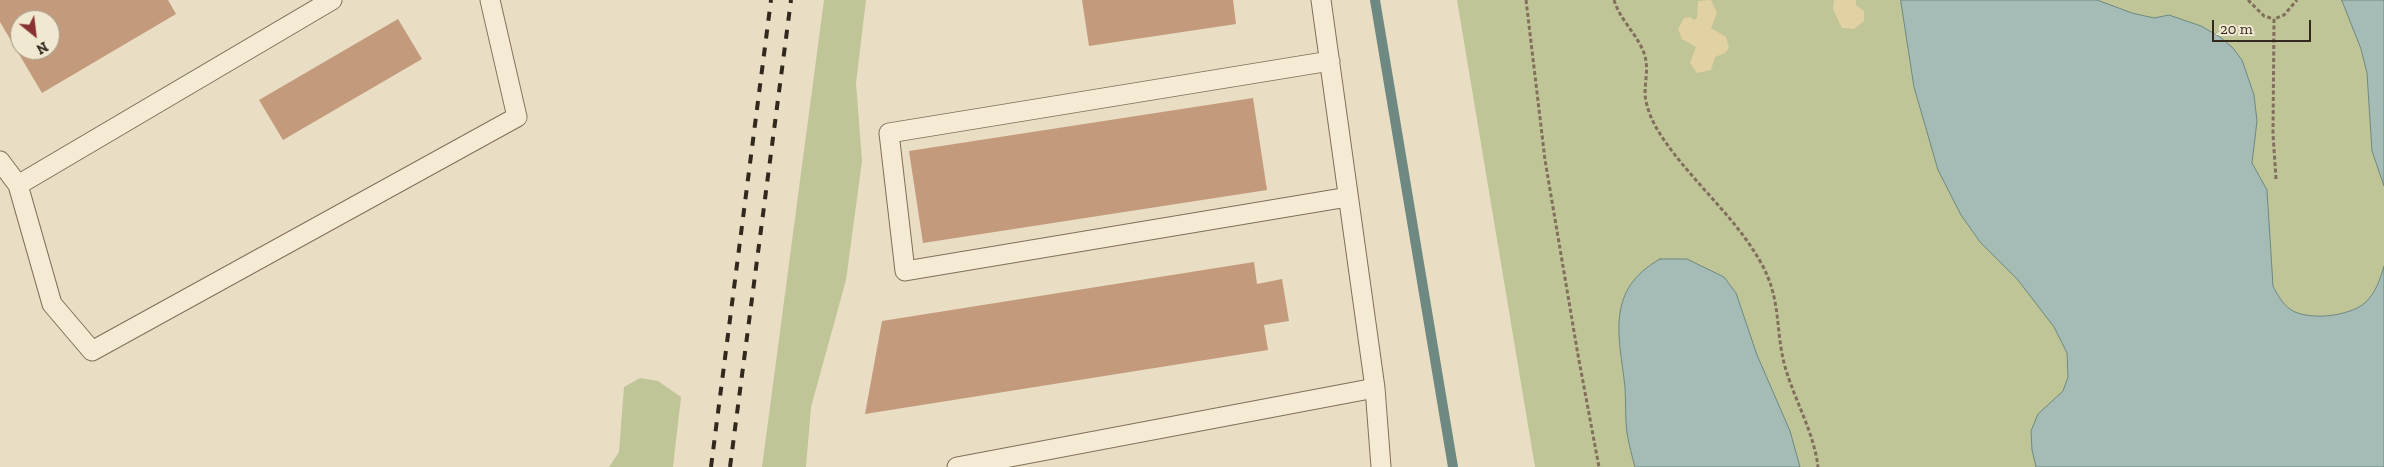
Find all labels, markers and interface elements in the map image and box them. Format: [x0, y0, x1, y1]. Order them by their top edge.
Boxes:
north arrow [10, 10, 60, 60]
scale bar [2214, 10, 2313, 42]
text: 20 m [2220, 20, 2253, 38]
text: N [33, 38, 51, 58]

